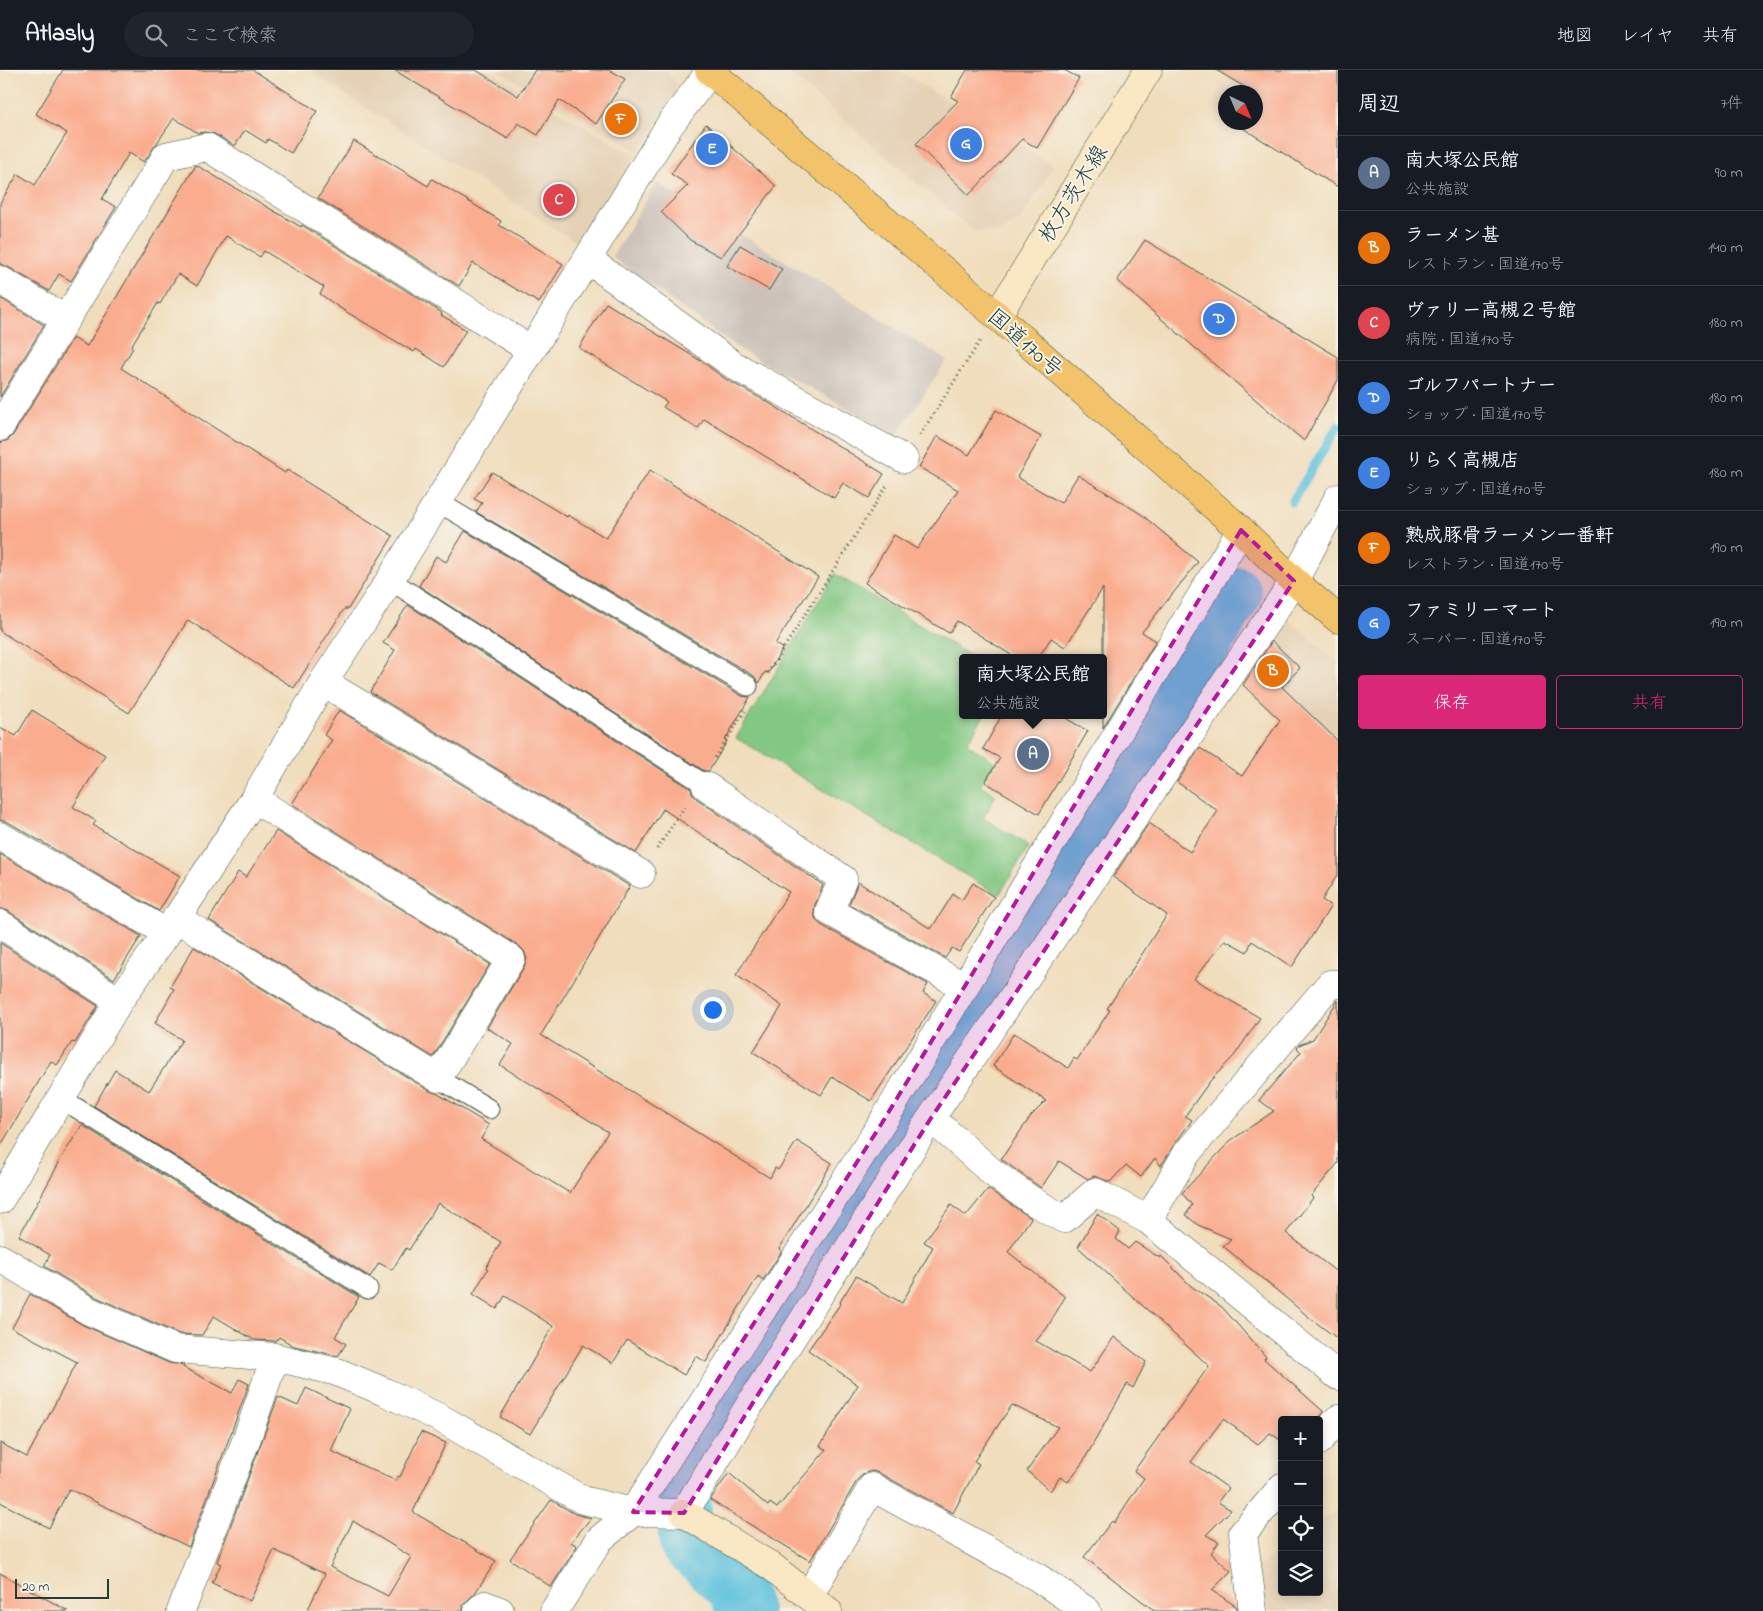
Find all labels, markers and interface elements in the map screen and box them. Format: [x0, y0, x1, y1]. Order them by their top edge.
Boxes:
search box [124, 12, 474, 57]
text: Atlasly [25, 17, 94, 52]
icon: search [142, 21, 170, 49]
text: ここで検索 [182, 23, 277, 50]
text: 地図 [1557, 24, 1593, 50]
text: レイヤ [1621, 24, 1674, 50]
text: 共有 [1702, 24, 1738, 50]
north arrow [1218, 85, 1263, 130]
text: 周辺 [1358, 90, 1400, 120]
text: 7件 [1720, 92, 1743, 116]
pin: F [605, 100, 637, 138]
pin: G [950, 125, 982, 163]
pin: E [696, 130, 728, 168]
street label: 枚方茨木線 [1032, 139, 1117, 250]
text: 南大塚公民館 [1405, 148, 1519, 175]
text: A [1369, 161, 1379, 185]
text: 90 m [1715, 161, 1743, 185]
text: 公共施設 [1405, 178, 1469, 202]
pin: C [543, 181, 575, 219]
text: ラーメン甚 [1405, 223, 1500, 250]
text: B [1369, 236, 1379, 260]
text: 140 m [1708, 236, 1743, 260]
text: レストラン · 国道170号 [1405, 253, 1564, 277]
text: ヴァリー高槻２号館 [1405, 298, 1576, 325]
pin: D [1203, 300, 1235, 338]
street label: 国道170号 [979, 302, 1069, 386]
text: C [1370, 311, 1378, 335]
text: 180 m [1709, 311, 1743, 335]
text: 病院 · 国道170号 [1405, 328, 1515, 352]
text: ゴルフパートナー [1405, 373, 1556, 400]
text: D [1368, 386, 1380, 410]
text: 180 m [1709, 386, 1743, 410]
text: ショップ · 国道170号 [1405, 403, 1546, 427]
text: りらく高槻店 [1405, 448, 1519, 475]
text: E [1369, 461, 1379, 485]
text: 180 m [1709, 461, 1743, 485]
text: ショップ · 国道170号 [1405, 478, 1546, 502]
text: 熟成豚骨ラーメン一番軒 [1405, 523, 1614, 550]
text: F [1369, 536, 1379, 560]
text: 190 m [1710, 536, 1743, 560]
text: レストラン · 国道170号 [1405, 553, 1564, 577]
text: ファミリーマート [1405, 598, 1558, 625]
text: G [1369, 611, 1379, 635]
text: 190 m [1710, 611, 1743, 635]
text: スーパー · 国道170号 [1405, 628, 1546, 652]
pin: B [1257, 652, 1289, 690]
popup [959, 654, 1107, 719]
text: 南大塚公民館 [976, 662, 1090, 689]
button: 保存 [1358, 675, 1546, 729]
button: 共有 [1556, 675, 1743, 729]
text: 公共施設 [976, 692, 1040, 716]
pin: A [1017, 735, 1049, 773]
your location [700, 997, 726, 1023]
map controls [1278, 1416, 1323, 1596]
button: + [1278, 1416, 1323, 1461]
button: − [1278, 1461, 1323, 1506]
button: locate [1278, 1506, 1323, 1551]
button: layers [1278, 1551, 1323, 1596]
scale bar [15, 1576, 109, 1599]
text: 20 m [22, 1577, 49, 1598]

